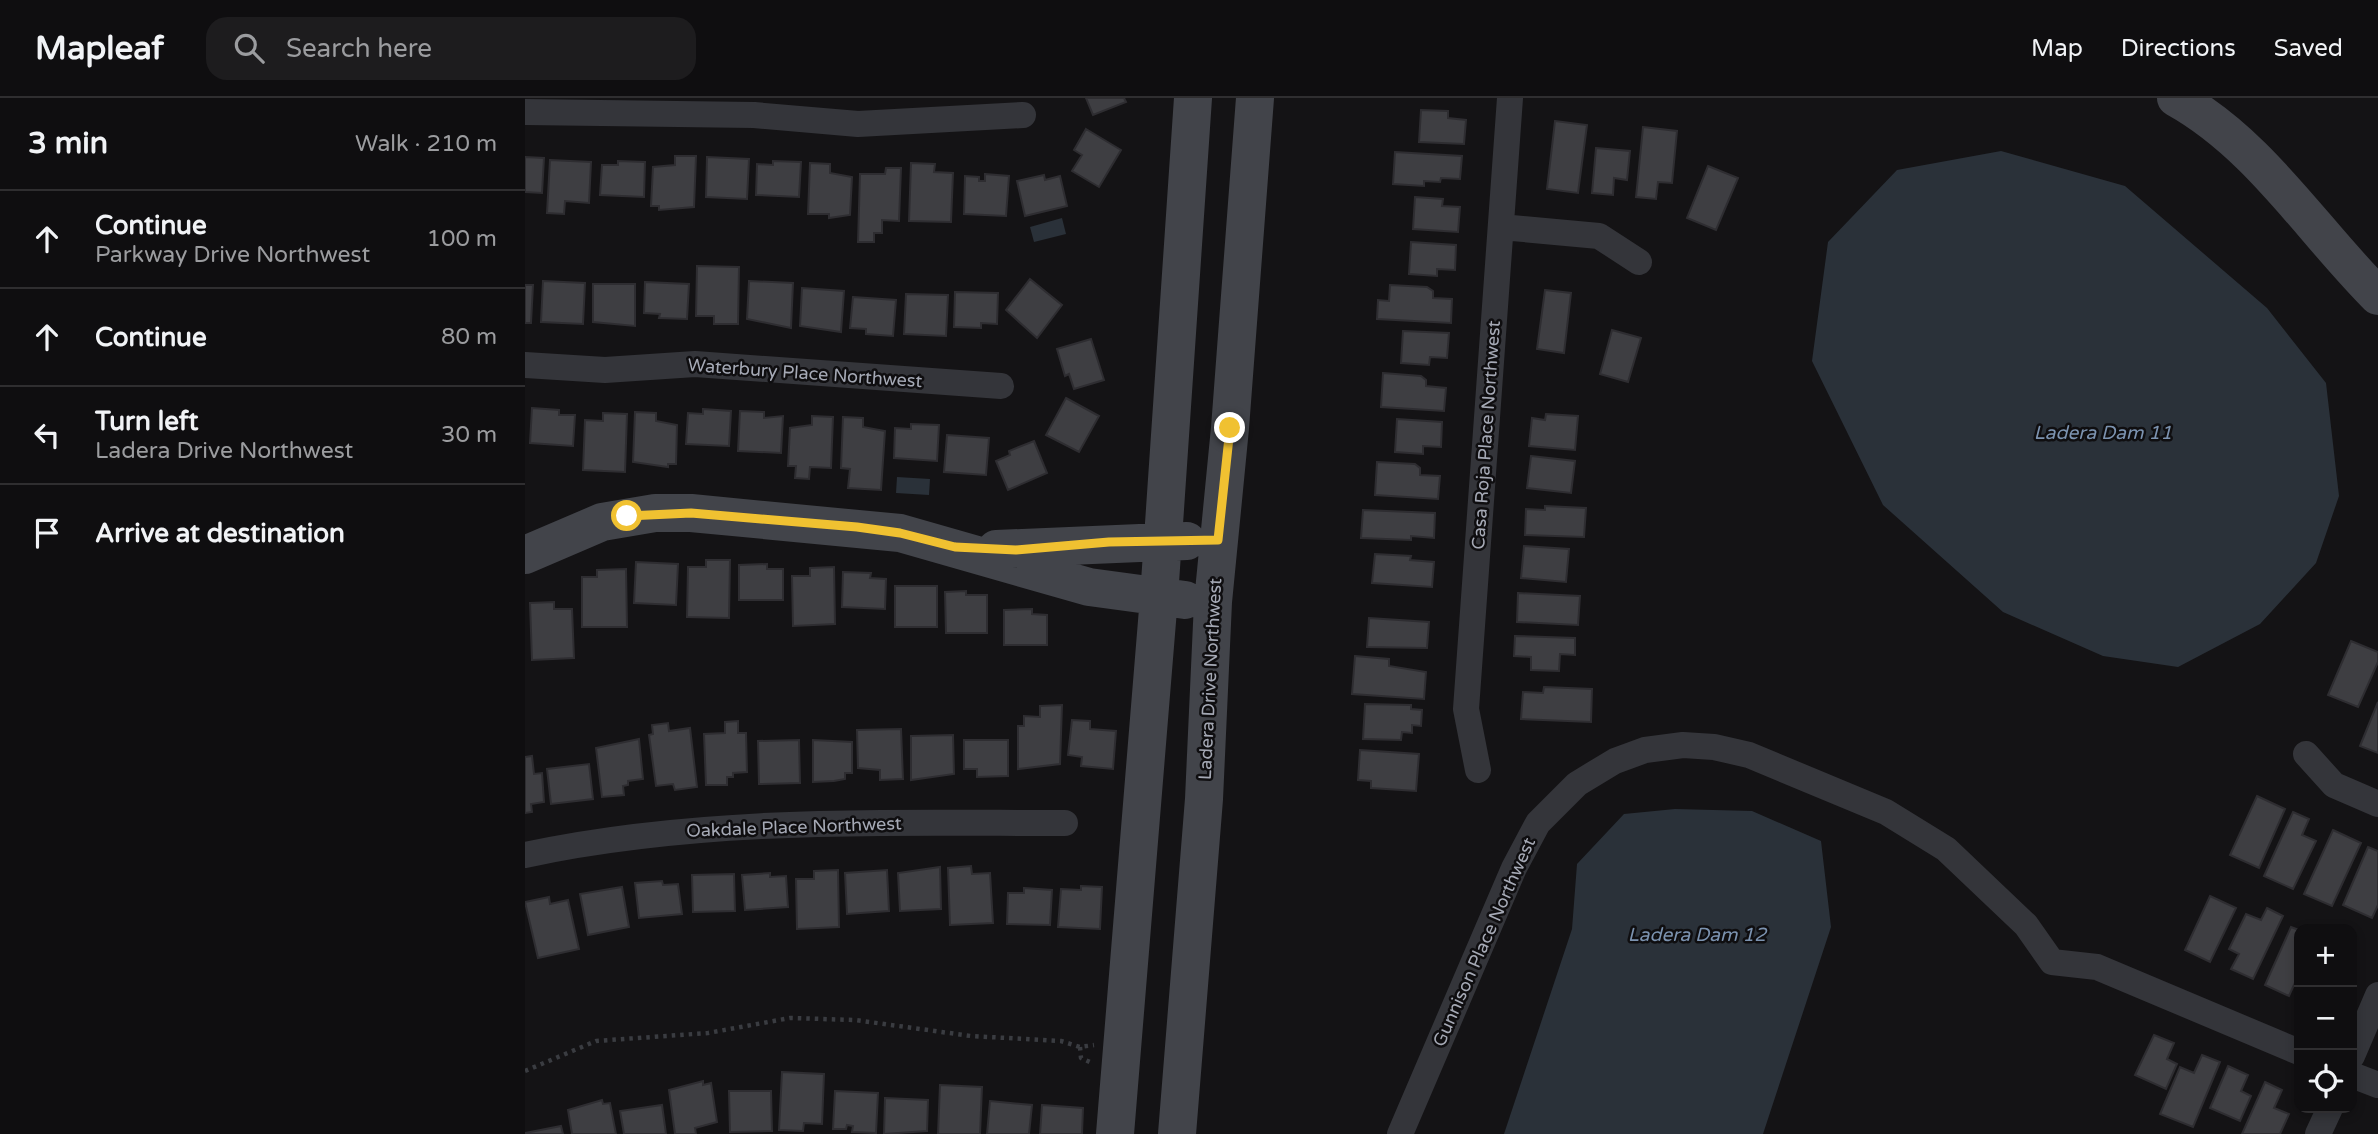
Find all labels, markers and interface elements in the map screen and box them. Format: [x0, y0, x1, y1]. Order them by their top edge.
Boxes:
search box [206, 17, 696, 80]
text: Mapleaf [35, 29, 164, 68]
icon: search [230, 29, 268, 67]
text: Search here [286, 33, 432, 64]
text: Map [2031, 34, 2083, 63]
text: Directions [2121, 34, 2236, 63]
text: Saved [2274, 34, 2343, 63]
text: 3 min [28, 125, 108, 162]
text: Walk · 210 m [355, 130, 497, 158]
text: Continue [95, 210, 207, 241]
icon: ahead [28, 220, 66, 258]
text: 100 m [427, 225, 497, 253]
text: Parkway Drive Northwest [95, 241, 370, 269]
icon: ahead [28, 318, 66, 356]
street label: Casa Roja Place Northwest [1467, 320, 1505, 550]
text: Continue [95, 322, 207, 353]
text: 80 m [441, 323, 497, 351]
street label: Waterbury Place Northwest [687, 354, 923, 392]
text: Turn left [95, 406, 198, 437]
route end [1214, 412, 1245, 443]
icon: left [28, 416, 66, 454]
text: 30 m [441, 421, 497, 449]
water label: Ladera Dam 11 [2034, 422, 2172, 444]
text: Ladera Drive Northwest [95, 437, 353, 465]
route start [611, 500, 642, 531]
icon: arrive [28, 514, 66, 552]
text: Arrive at destination [95, 518, 345, 549]
street label: Ladera Drive Northwest [1194, 577, 1226, 781]
street label: Oakdale Place Northwest [686, 812, 902, 842]
street label: Gunnison Place Northwest [1428, 834, 1540, 1050]
water label: Ladera Dam 12 [1628, 924, 1768, 946]
map controls [2294, 924, 2357, 1113]
button: + [2294, 924, 2357, 987]
button: − [2294, 987, 2357, 1050]
button: locate [2294, 1050, 2357, 1113]

